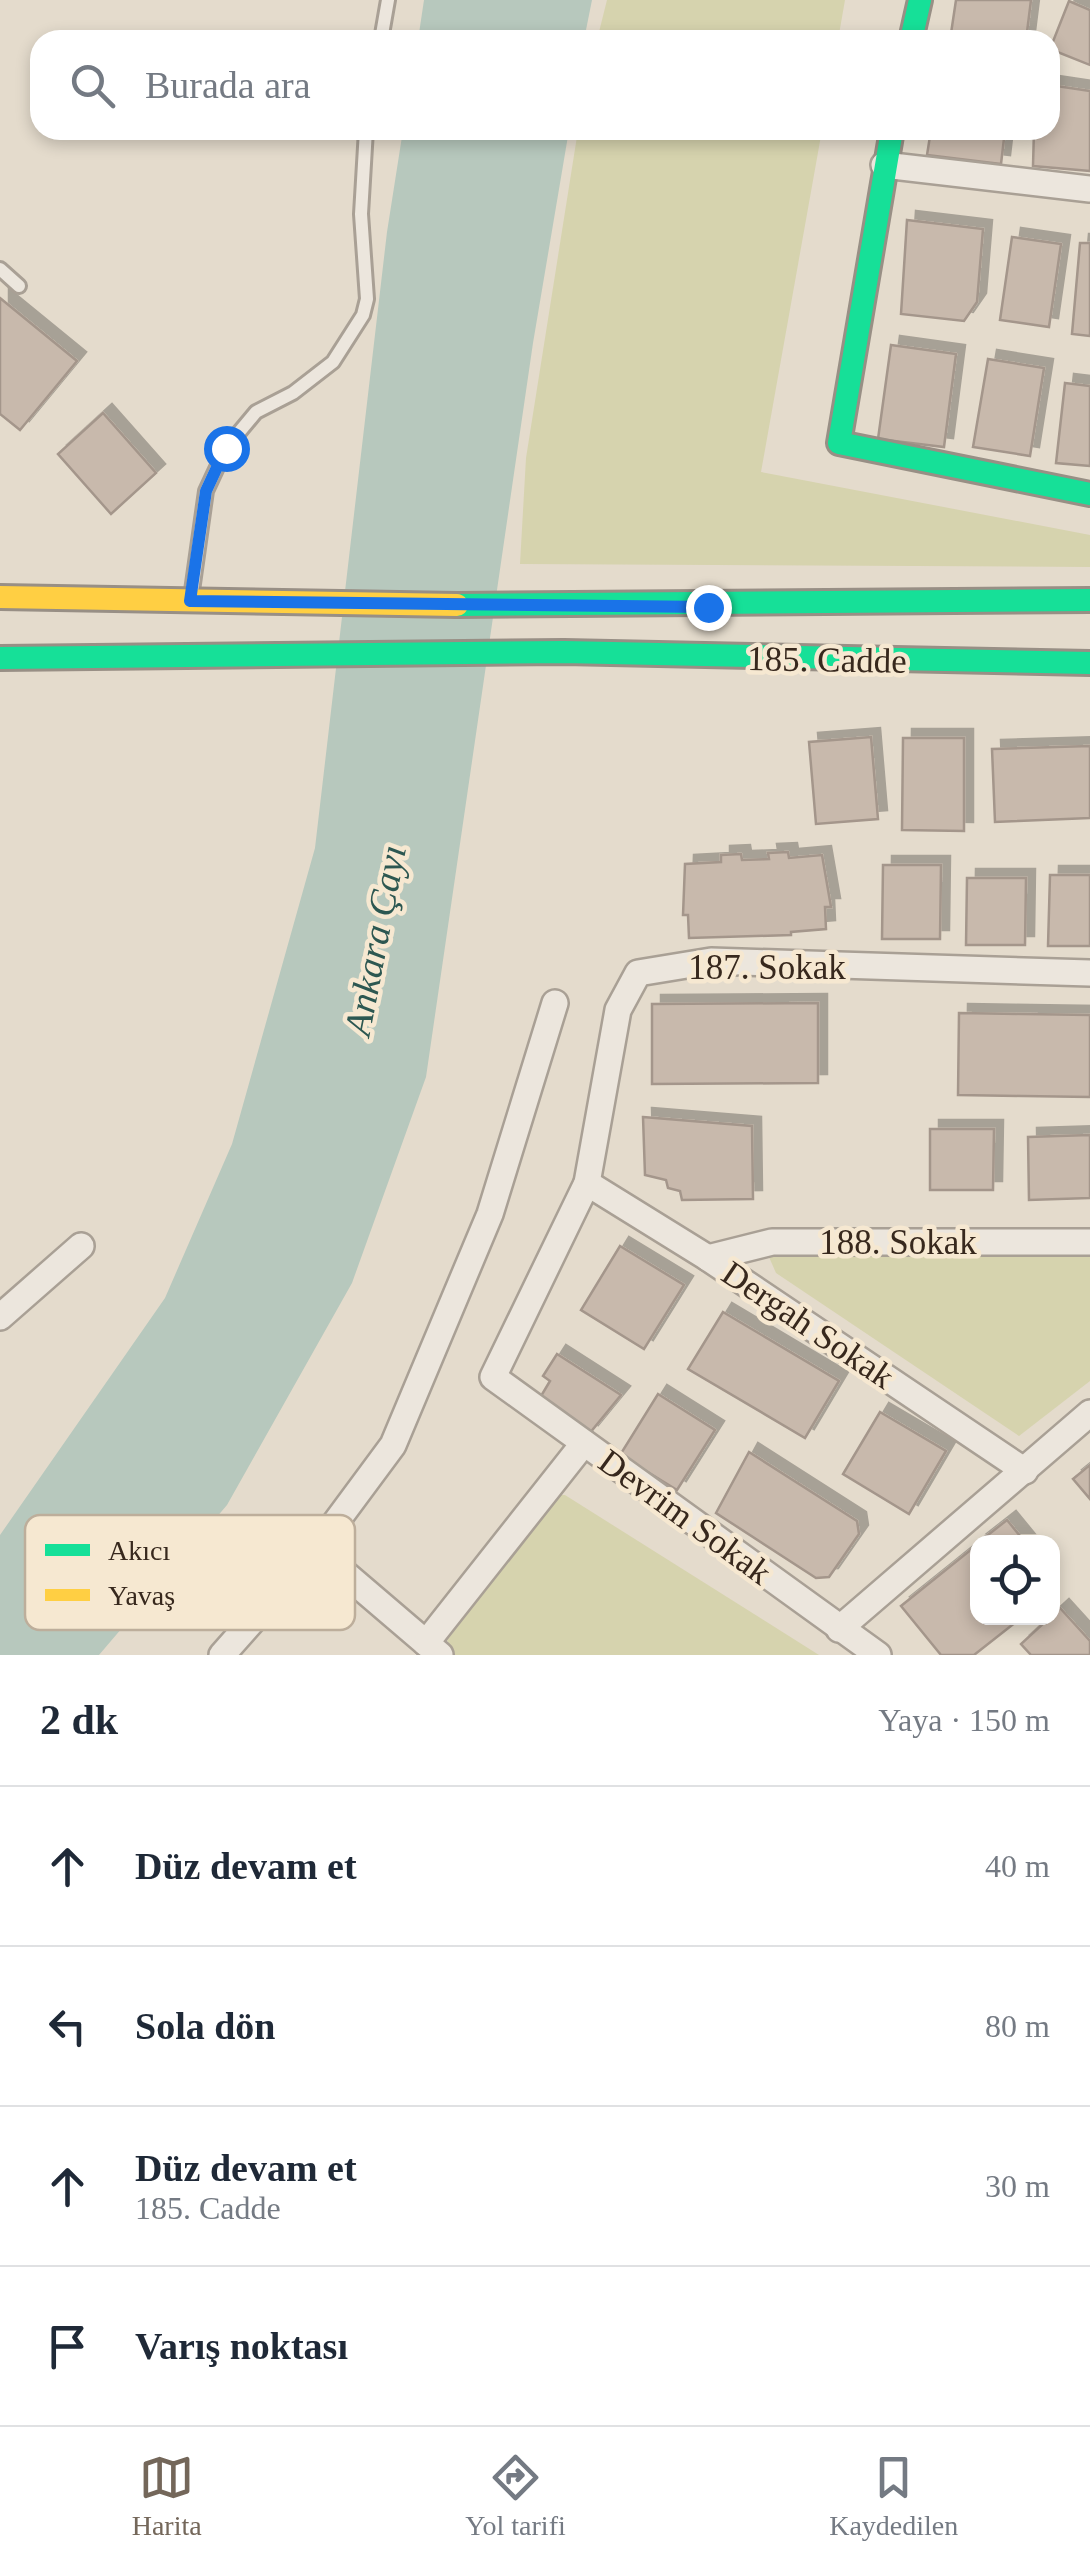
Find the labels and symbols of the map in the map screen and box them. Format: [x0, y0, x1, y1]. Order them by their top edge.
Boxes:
route start [204, 426, 250, 472]
route end [686, 585, 732, 631]
street label: 185. Cadde [747, 639, 907, 681]
water label: Ankara Çayı [335, 841, 414, 1042]
street label: 187. Sokak [688, 948, 846, 987]
street label: 188. Sokak [819, 1223, 977, 1262]
street label: Dergah Sokak [715, 1253, 902, 1397]
street label: Devrim Sokak [591, 1442, 779, 1593]
legend [25, 1515, 355, 1630]
text: Akıcı [108, 1535, 170, 1566]
text: Yavaş [108, 1580, 175, 1611]

